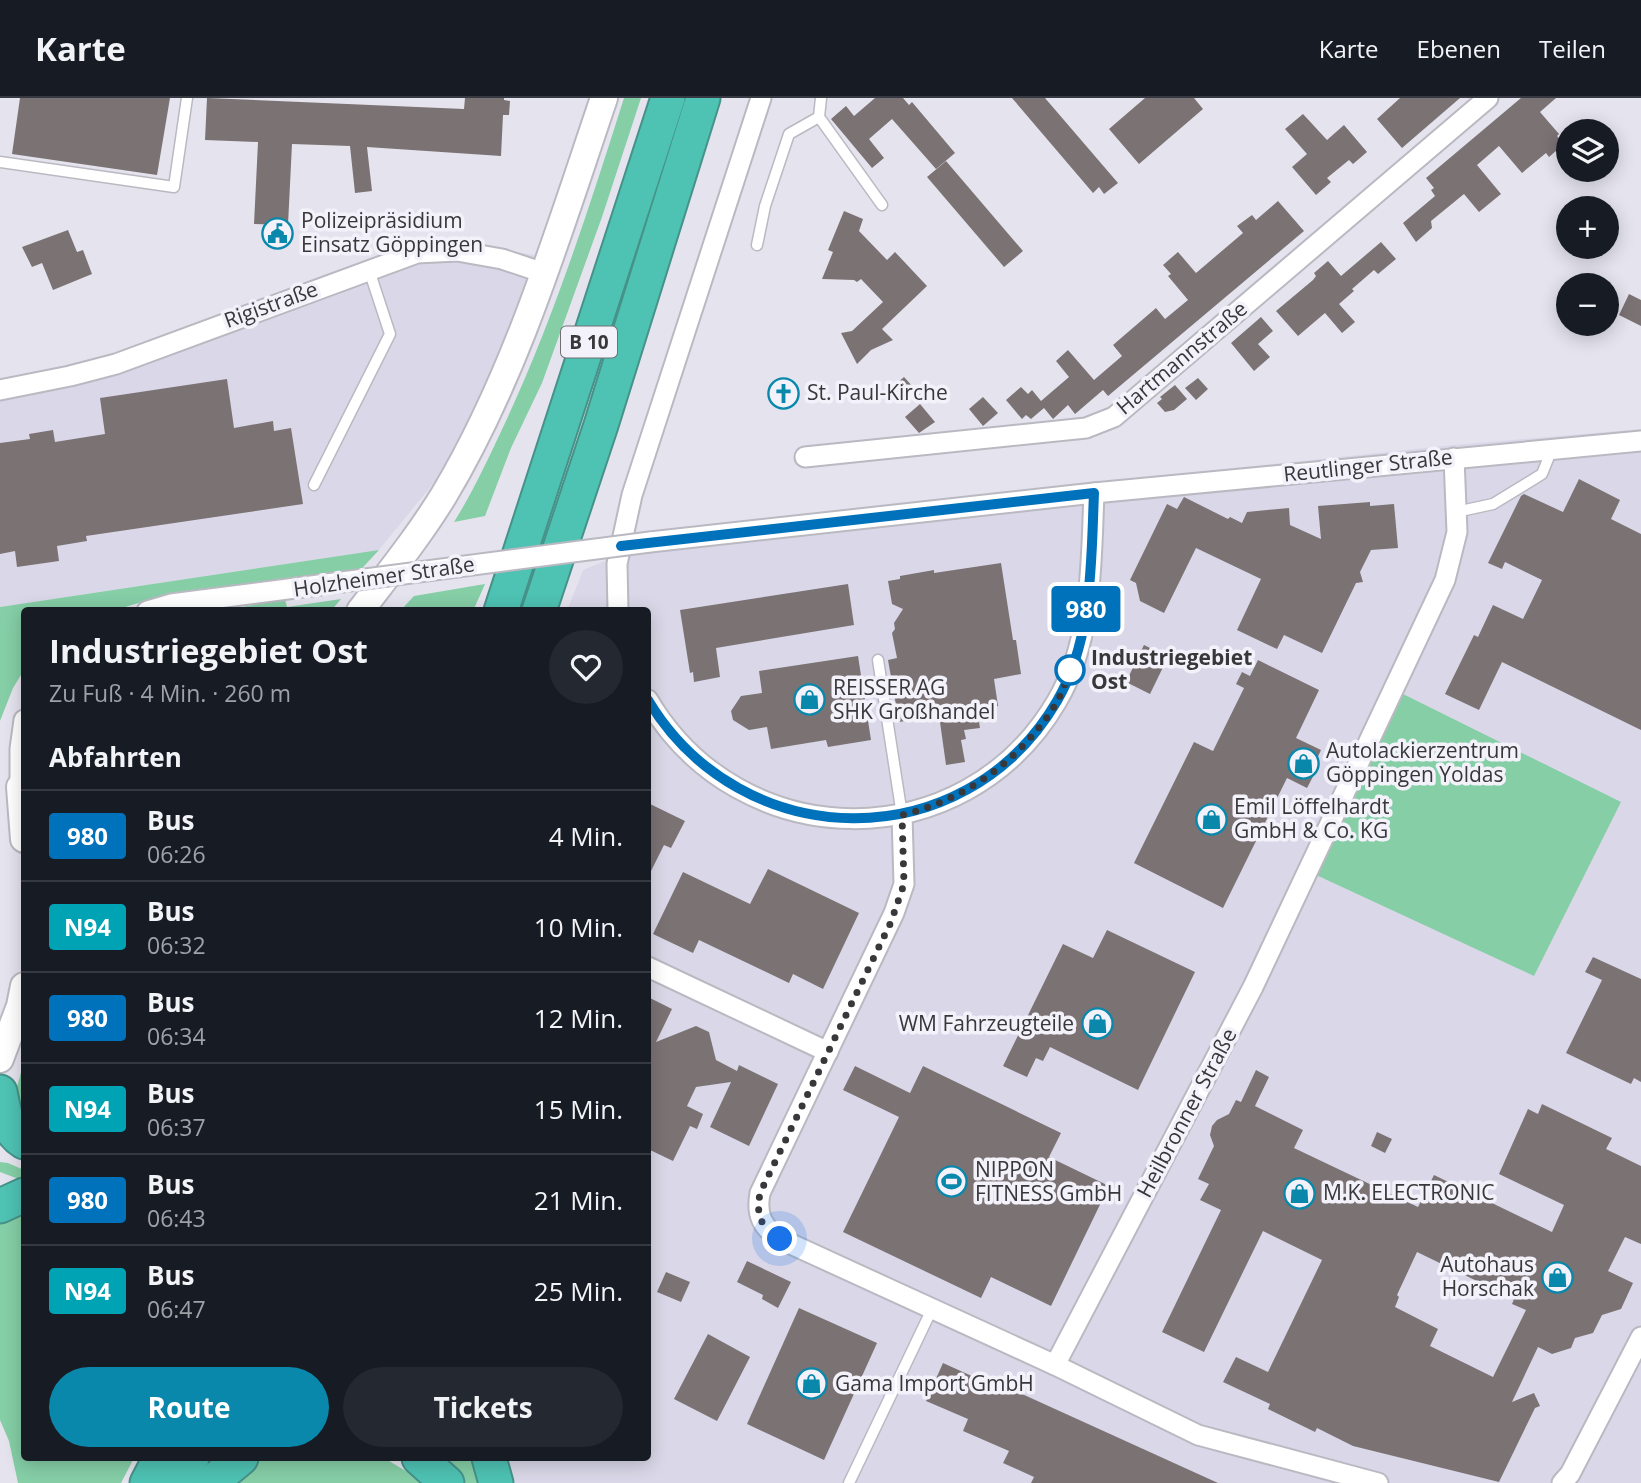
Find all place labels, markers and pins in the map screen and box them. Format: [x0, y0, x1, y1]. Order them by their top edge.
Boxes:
place label: Polizeipräsidium Einsatz Göppingen [301, 206, 483, 258]
public building icon: Polizeipräsidium Einsatz Göppingen [261, 216, 295, 250]
church icon: St. Paul-Kirche [767, 376, 801, 410]
place label: St. Paul-Kirche [807, 378, 948, 406]
place label: Industriegebiet Ost [1091, 643, 1252, 695]
marker: Industriegebiet Ost [1055, 655, 1085, 685]
place label: REISSER AG SHK Großhandel [833, 673, 995, 725]
shop icon: REISSER AG SHK Großhandel [793, 683, 827, 717]
place label: Autolackierzentrum Göppingen Yoldas [1326, 736, 1519, 788]
shop icon: Autolackierzentrum Göppingen Yoldas [1286, 746, 1320, 780]
place label: Emil Löffelhardt GmbH & Co. KG [1234, 792, 1389, 844]
shop icon: Emil Löffelhardt GmbH & Co. KG [1194, 802, 1228, 836]
shop icon: WM Fahrzeugteile [1080, 1007, 1114, 1041]
place label: WM Fahrzeugteile [899, 1009, 1074, 1037]
place label: NIPPON FITNESS GmbH [975, 1155, 1122, 1207]
sports icon: NIPPON FITNESS GmbH [935, 1165, 969, 1199]
shop icon: M.K. ELECTRONIC [1283, 1176, 1317, 1210]
place label: M.K. ELECTRONIC [1323, 1178, 1495, 1206]
place label: Autohaus Horschak [1440, 1250, 1534, 1302]
shop icon: Autohaus Horschak [1540, 1260, 1574, 1294]
shop icon: Gama Import GmbH [795, 1367, 829, 1401]
place label: Gama Import GmbH [835, 1369, 1034, 1397]

